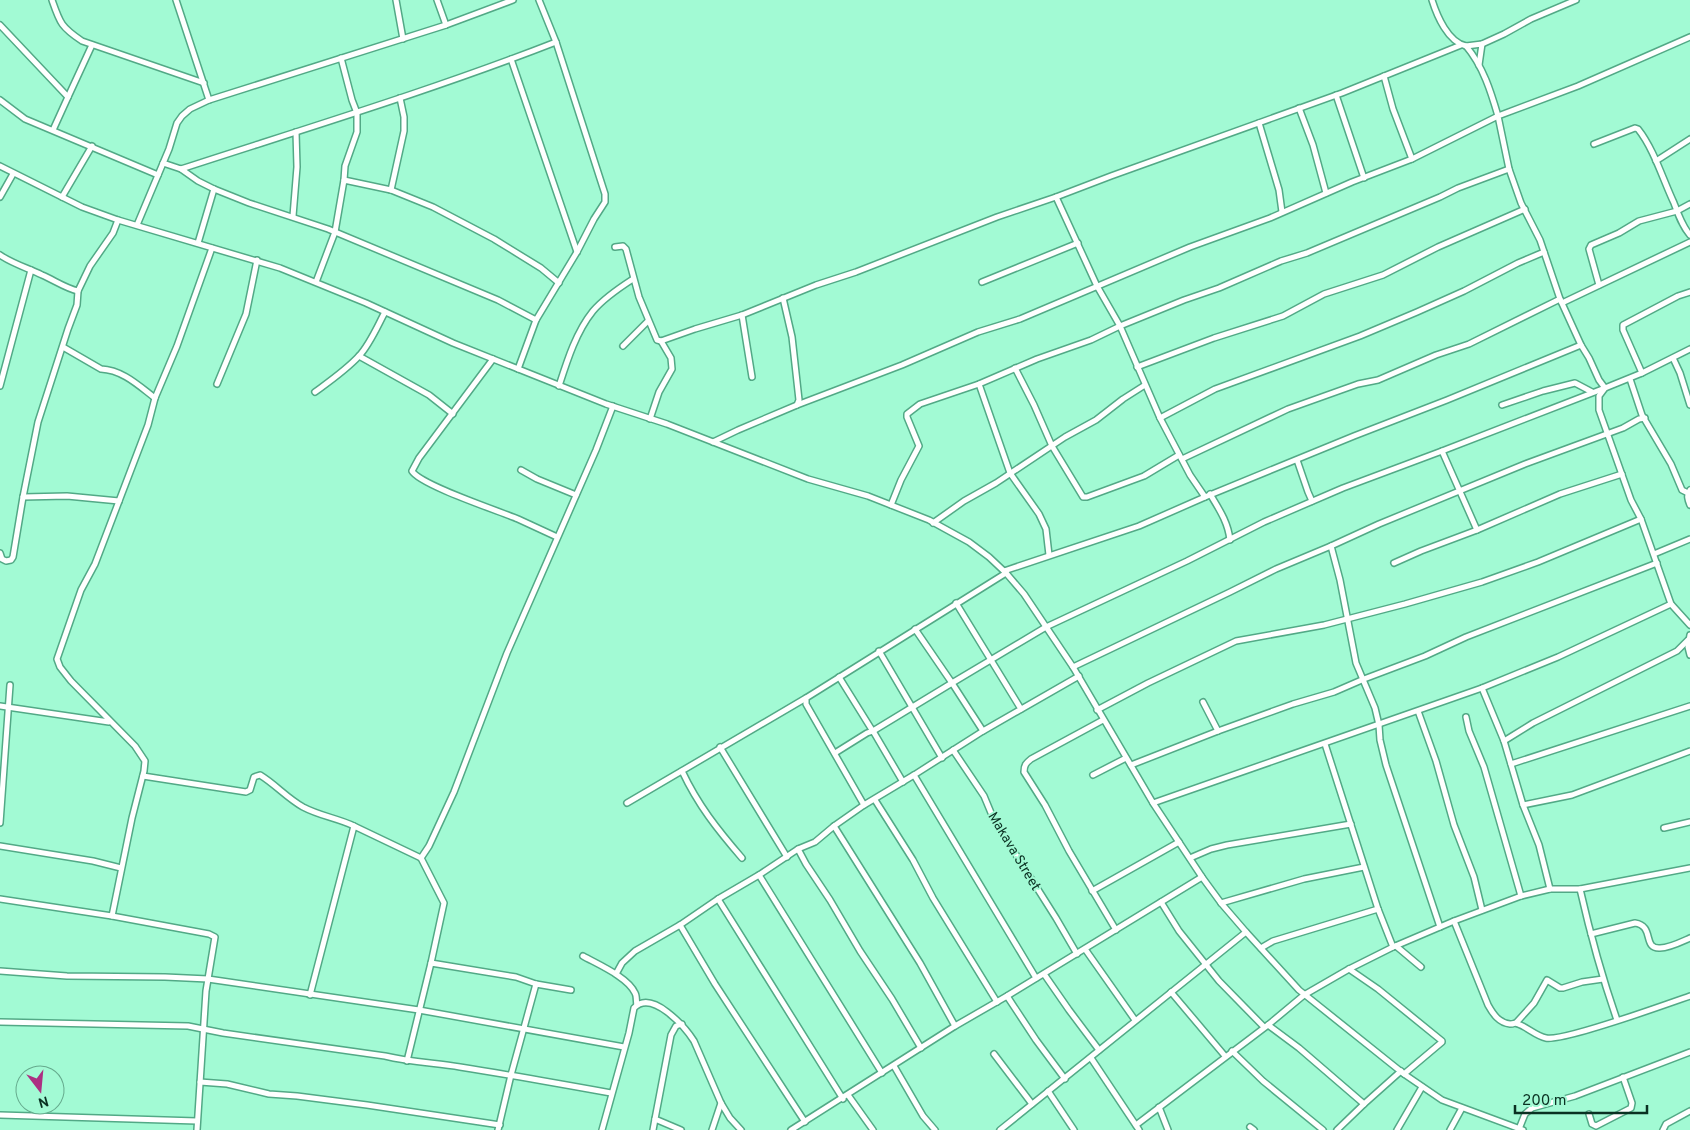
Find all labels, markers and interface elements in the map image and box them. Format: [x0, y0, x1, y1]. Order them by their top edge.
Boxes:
street label: Makava Street [984, 809, 1044, 894]
north arrow [15, 1065, 65, 1115]
scale bar [1515, 1082, 1648, 1114]
text: N [36, 1091, 50, 1111]
text: 200 m [1522, 1092, 1567, 1111]

